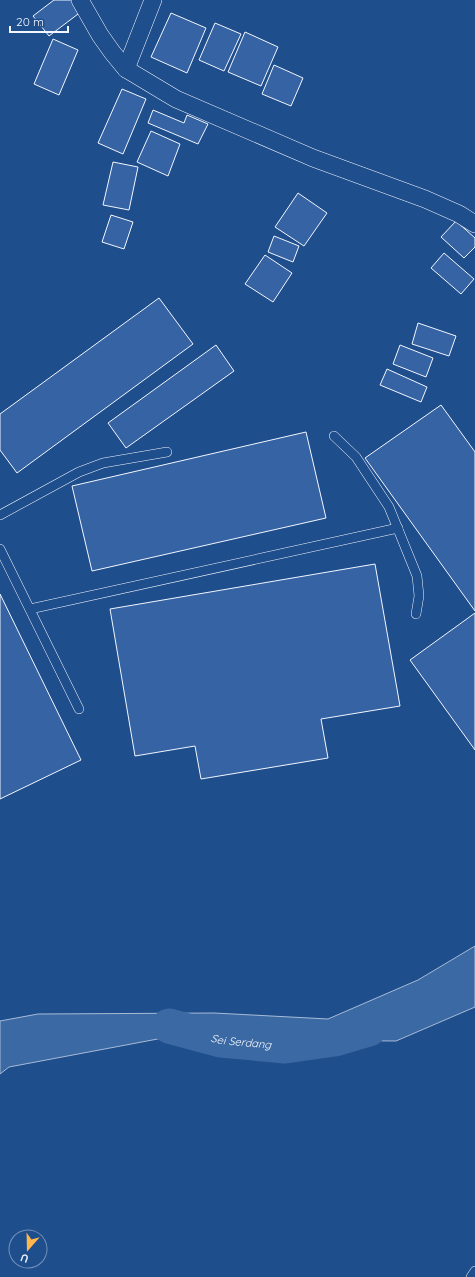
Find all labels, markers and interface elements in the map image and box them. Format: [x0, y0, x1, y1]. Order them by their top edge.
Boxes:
scale bar [10, 8, 68, 34]
text: 20 m [16, 14, 44, 29]
water label: Sei Serdang [209, 1031, 273, 1052]
north arrow [8, 1229, 48, 1269]
text: U [19, 1250, 31, 1266]

